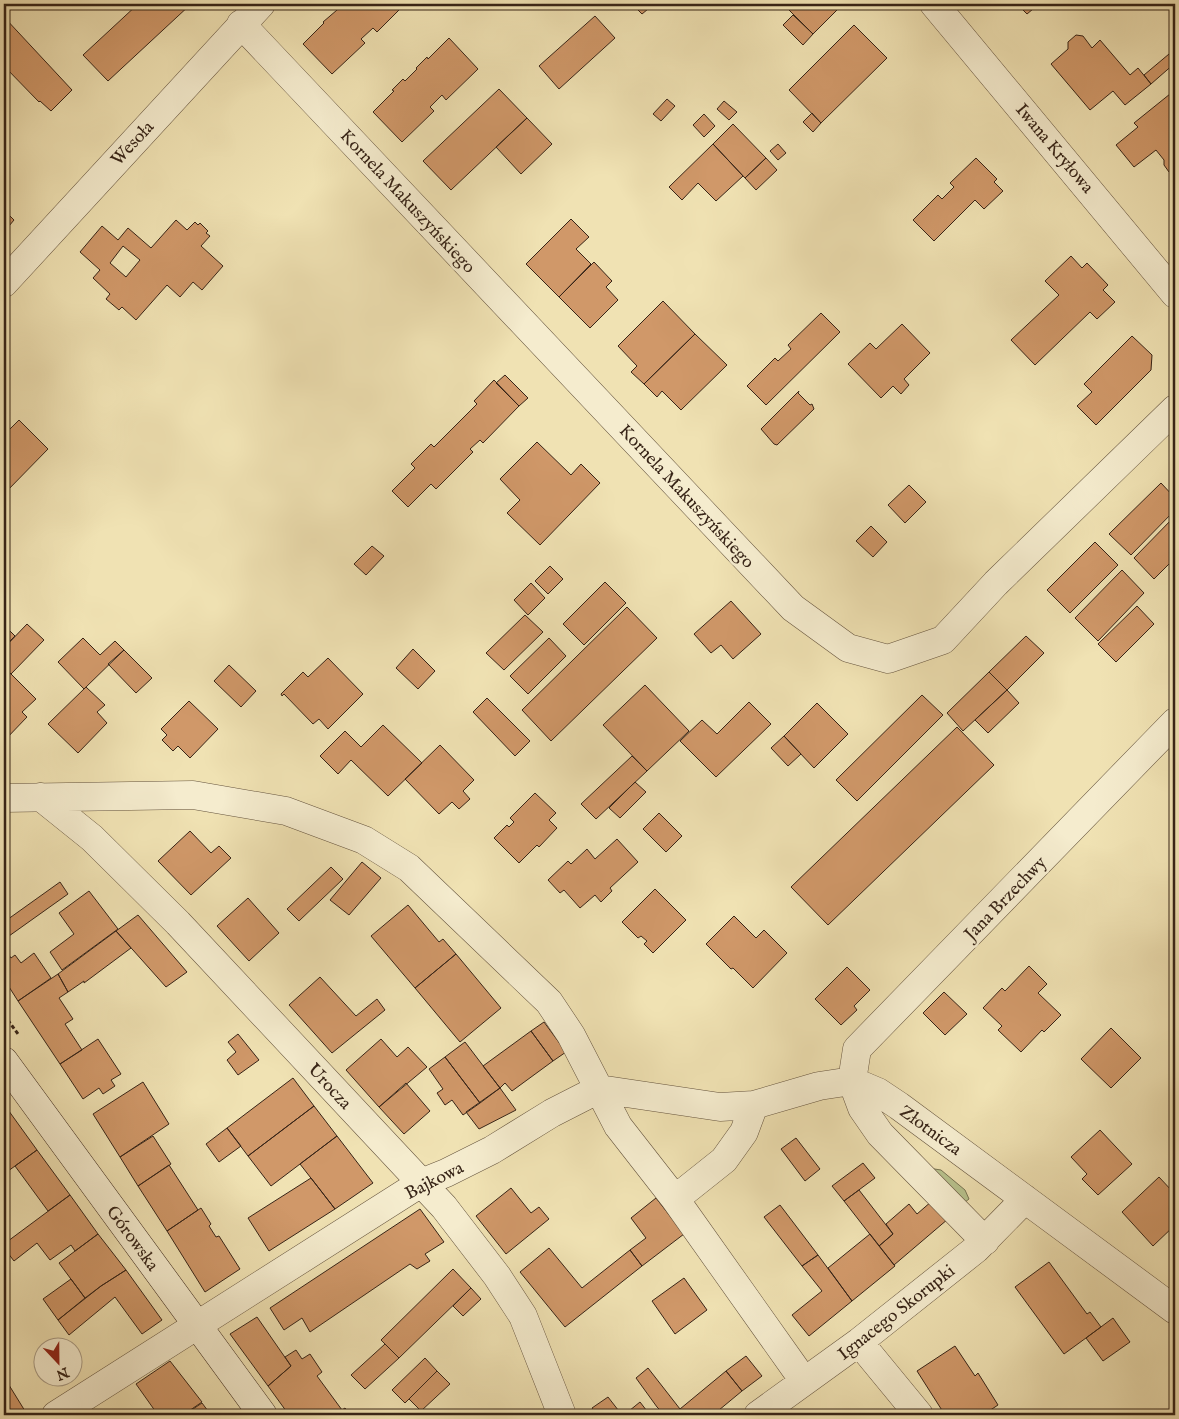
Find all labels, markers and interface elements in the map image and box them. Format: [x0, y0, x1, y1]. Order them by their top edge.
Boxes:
street label: Iwana Kryłowa [1010, 99, 1098, 199]
street label: Wesoła [107, 117, 160, 171]
street label: Kornela Makuszyńskiego [334, 125, 480, 279]
street label: Kornela Makuszyńskiego [613, 420, 759, 574]
street label: Jana Brzechwy [959, 852, 1052, 948]
street label: Urocza [302, 1059, 356, 1115]
street label: Złotnicza [894, 1101, 966, 1162]
street label: Bajkowa [402, 1157, 468, 1206]
street label: Górowska [100, 1202, 163, 1276]
street label: Ignacego Skorupki [834, 1260, 960, 1366]
north arrow [32, 1336, 82, 1386]
text: N [54, 1362, 72, 1384]

